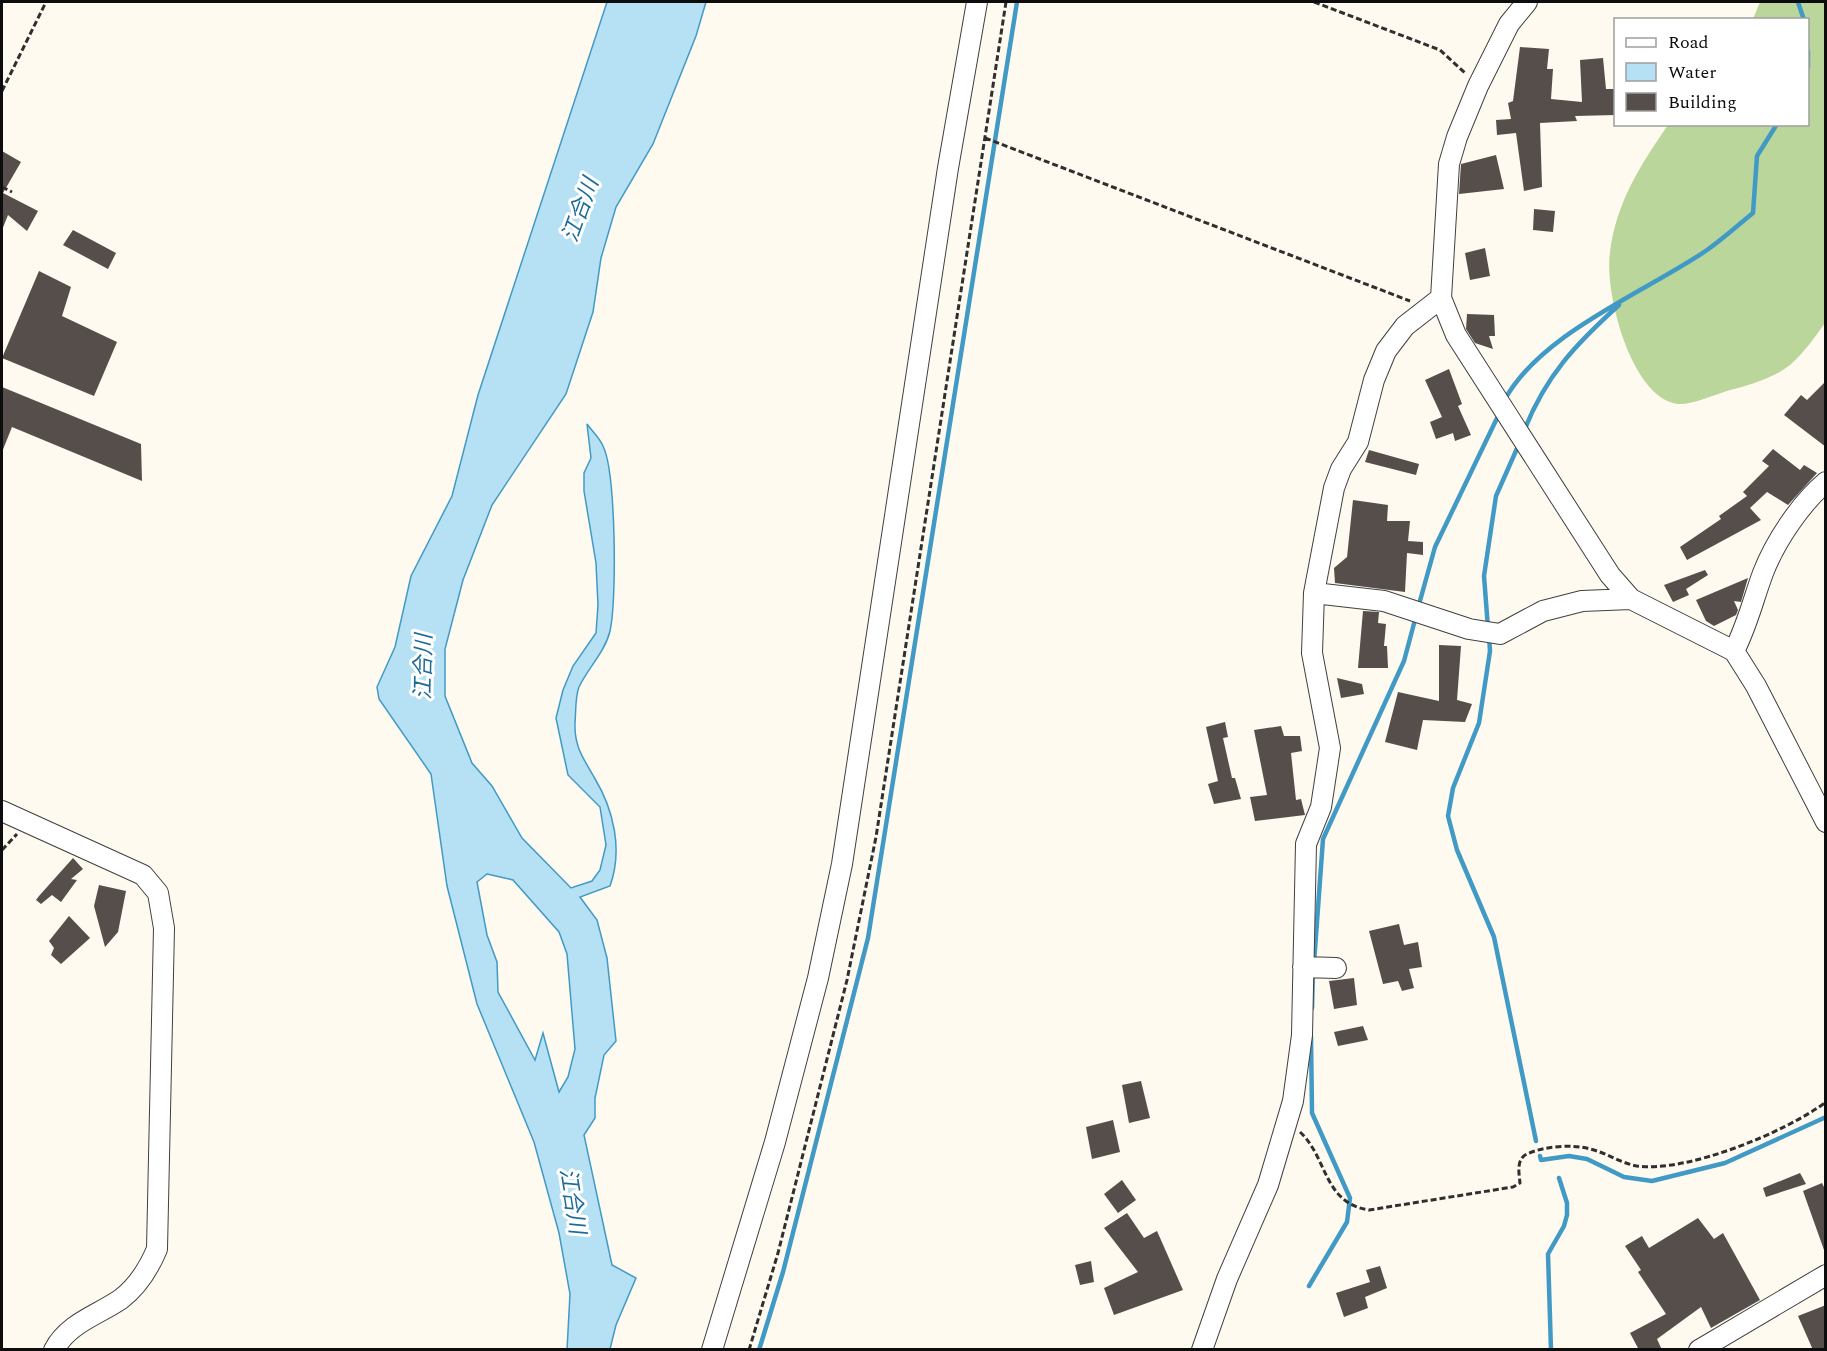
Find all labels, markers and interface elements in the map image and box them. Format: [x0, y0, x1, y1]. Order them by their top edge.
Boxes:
legend [1614, 18, 1809, 126]
text: Road [1668, 29, 1709, 56]
text: Water [1668, 59, 1716, 86]
text: Building [1668, 89, 1737, 116]
water label: 江合川 [554, 171, 608, 247]
water label: 江合川 [407, 632, 441, 700]
water label: 江合川 [551, 1166, 594, 1238]

